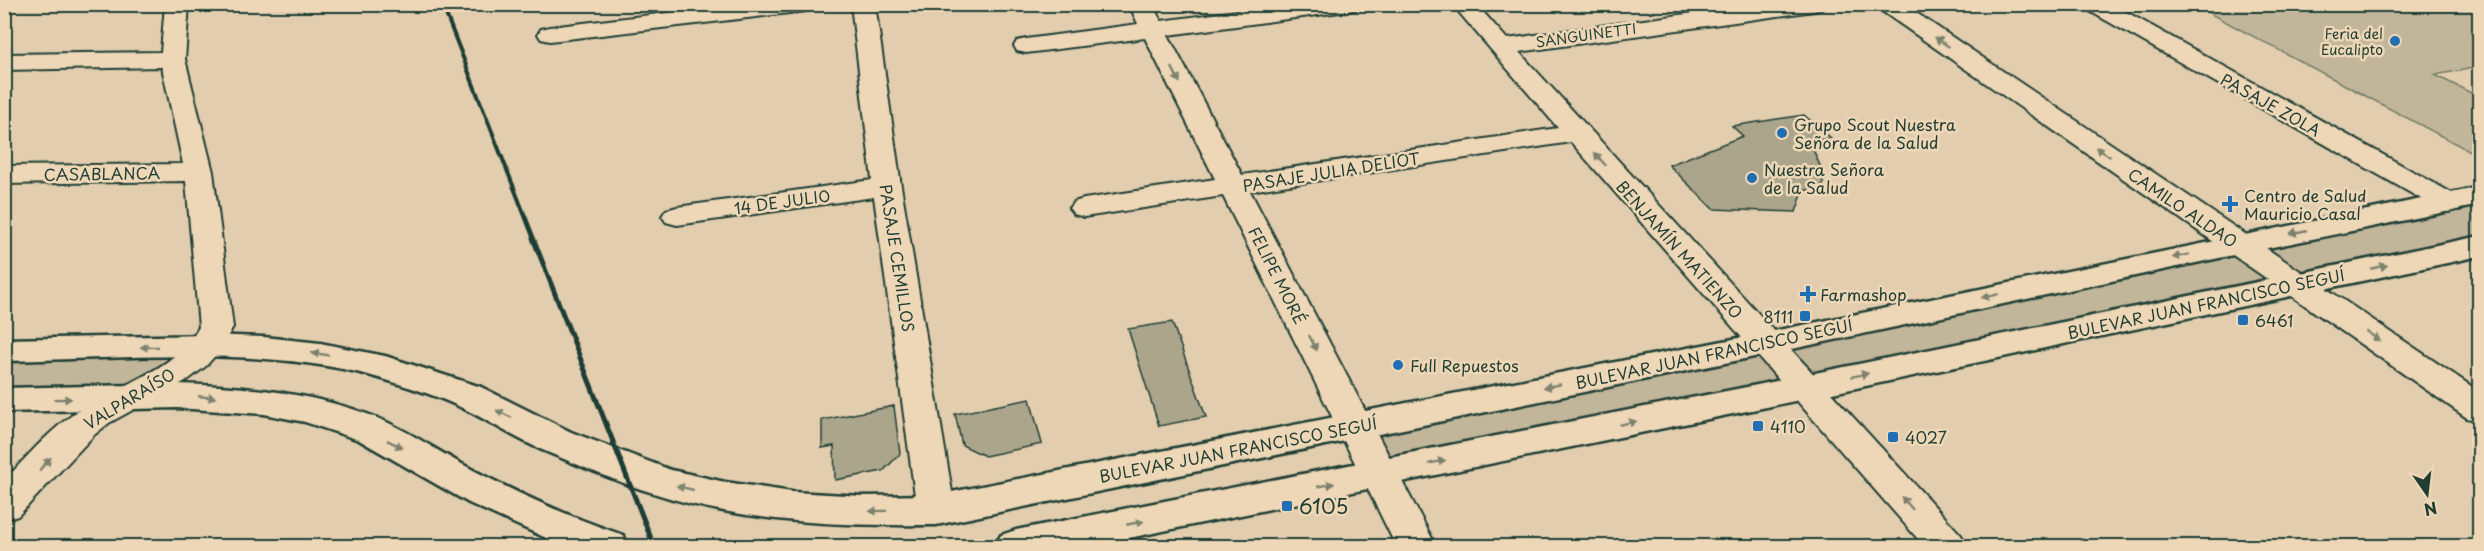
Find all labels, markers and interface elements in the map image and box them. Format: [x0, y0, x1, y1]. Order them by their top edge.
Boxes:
street label: SANGUINETTI [1534, 18, 1638, 52]
place label: Feria del Eucalipto [2321, 23, 2383, 60]
marker: Feria del Eucalipto [2388, 34, 2402, 48]
one-way arrow [1934, 37, 1950, 48]
one-way arrow [1172, 67, 1181, 84]
street label: PASAJE ZOLA [2217, 67, 2326, 142]
place label: Grupo Scout Nuestra Señora de la Salud [1794, 112, 1956, 154]
marker: Grupo Scout Nuestra Señora de la Salud [1775, 126, 1789, 140]
street label: PASAJE JULIA DELIOT [1241, 145, 1421, 197]
one-way arrow [2095, 147, 2111, 158]
one-way arrow [1594, 152, 1607, 167]
place label: Nuestra Señora de la Salud [1764, 157, 1885, 199]
street label: CASABLANCA [43, 160, 161, 186]
street label: CAMILO ALDAO [2124, 161, 2242, 253]
marker: Nuestra Señora de la Salud [1745, 171, 1759, 185]
street label: BENJAMÍN MATIENZO [1611, 175, 1749, 323]
street label: 14 DE JULIO [732, 182, 832, 220]
street label: PASAJE CEMILLOS [874, 182, 922, 334]
place label: Centro de Salud Mauricio Casal [2244, 183, 2366, 225]
marker: Centro de Salud Mauricio Casal [2221, 195, 2239, 213]
street label: FELIPE MORÉ [1243, 222, 1313, 328]
one-way arrow [2289, 228, 2308, 237]
one-way arrow [2171, 252, 2190, 261]
street label: BULEVAR JUAN FRANCISCO SEGUÍ [2065, 262, 2347, 344]
one-way arrow [2370, 262, 2389, 271]
place label: Farmashop [1820, 282, 1907, 306]
marker: Farmashop [1801, 287, 1815, 301]
one-way arrow [1980, 292, 1999, 301]
place label: 8111 [1763, 304, 1793, 328]
place label: 6461 [2255, 308, 2293, 332]
marker: 8111 [1798, 309, 1812, 323]
street label: BULEVAR JUAN FRANCISCO SEGUÍ [1573, 312, 1855, 394]
marker: 6461 [2236, 313, 2250, 327]
one-way arrow [2365, 330, 2381, 341]
one-way arrow [1308, 334, 1318, 351]
one-way arrow [140, 343, 159, 352]
one-way arrow [310, 350, 329, 359]
place label: Full Repuestos [1410, 353, 1519, 377]
marker: Full Repuestos [1391, 358, 1405, 372]
street label: VALPARAÍSO [79, 361, 179, 435]
one-way arrow [1850, 370, 1869, 380]
one-way arrow [1542, 382, 1561, 391]
one-way arrow [198, 392, 217, 402]
one-way arrow [53, 394, 72, 404]
one-way arrow [496, 410, 513, 419]
street label: BULEVAR JUAN FRANCISCO SEGUÍ [1097, 410, 1380, 488]
place label: 4110 [1770, 414, 1806, 438]
one-way arrow [1618, 418, 1637, 427]
marker: 4110 [1751, 419, 1765, 433]
place label: 4027 [1905, 425, 1947, 449]
marker: 4027 [1886, 430, 1900, 444]
one-way arrow [386, 438, 404, 448]
one-way arrow [38, 456, 52, 471]
one-way arrow [1427, 457, 1446, 467]
north arrow [2397, 464, 2457, 524]
one-way arrow [1317, 480, 1336, 489]
one-way arrow [675, 482, 694, 492]
place label: 6105 [1299, 491, 1348, 521]
one-way arrow [1901, 496, 1914, 511]
text: N [2422, 496, 2440, 523]
marker: 6105 [1280, 499, 1294, 513]
one-way arrow [868, 506, 887, 516]
one-way arrow [1126, 518, 1145, 527]

